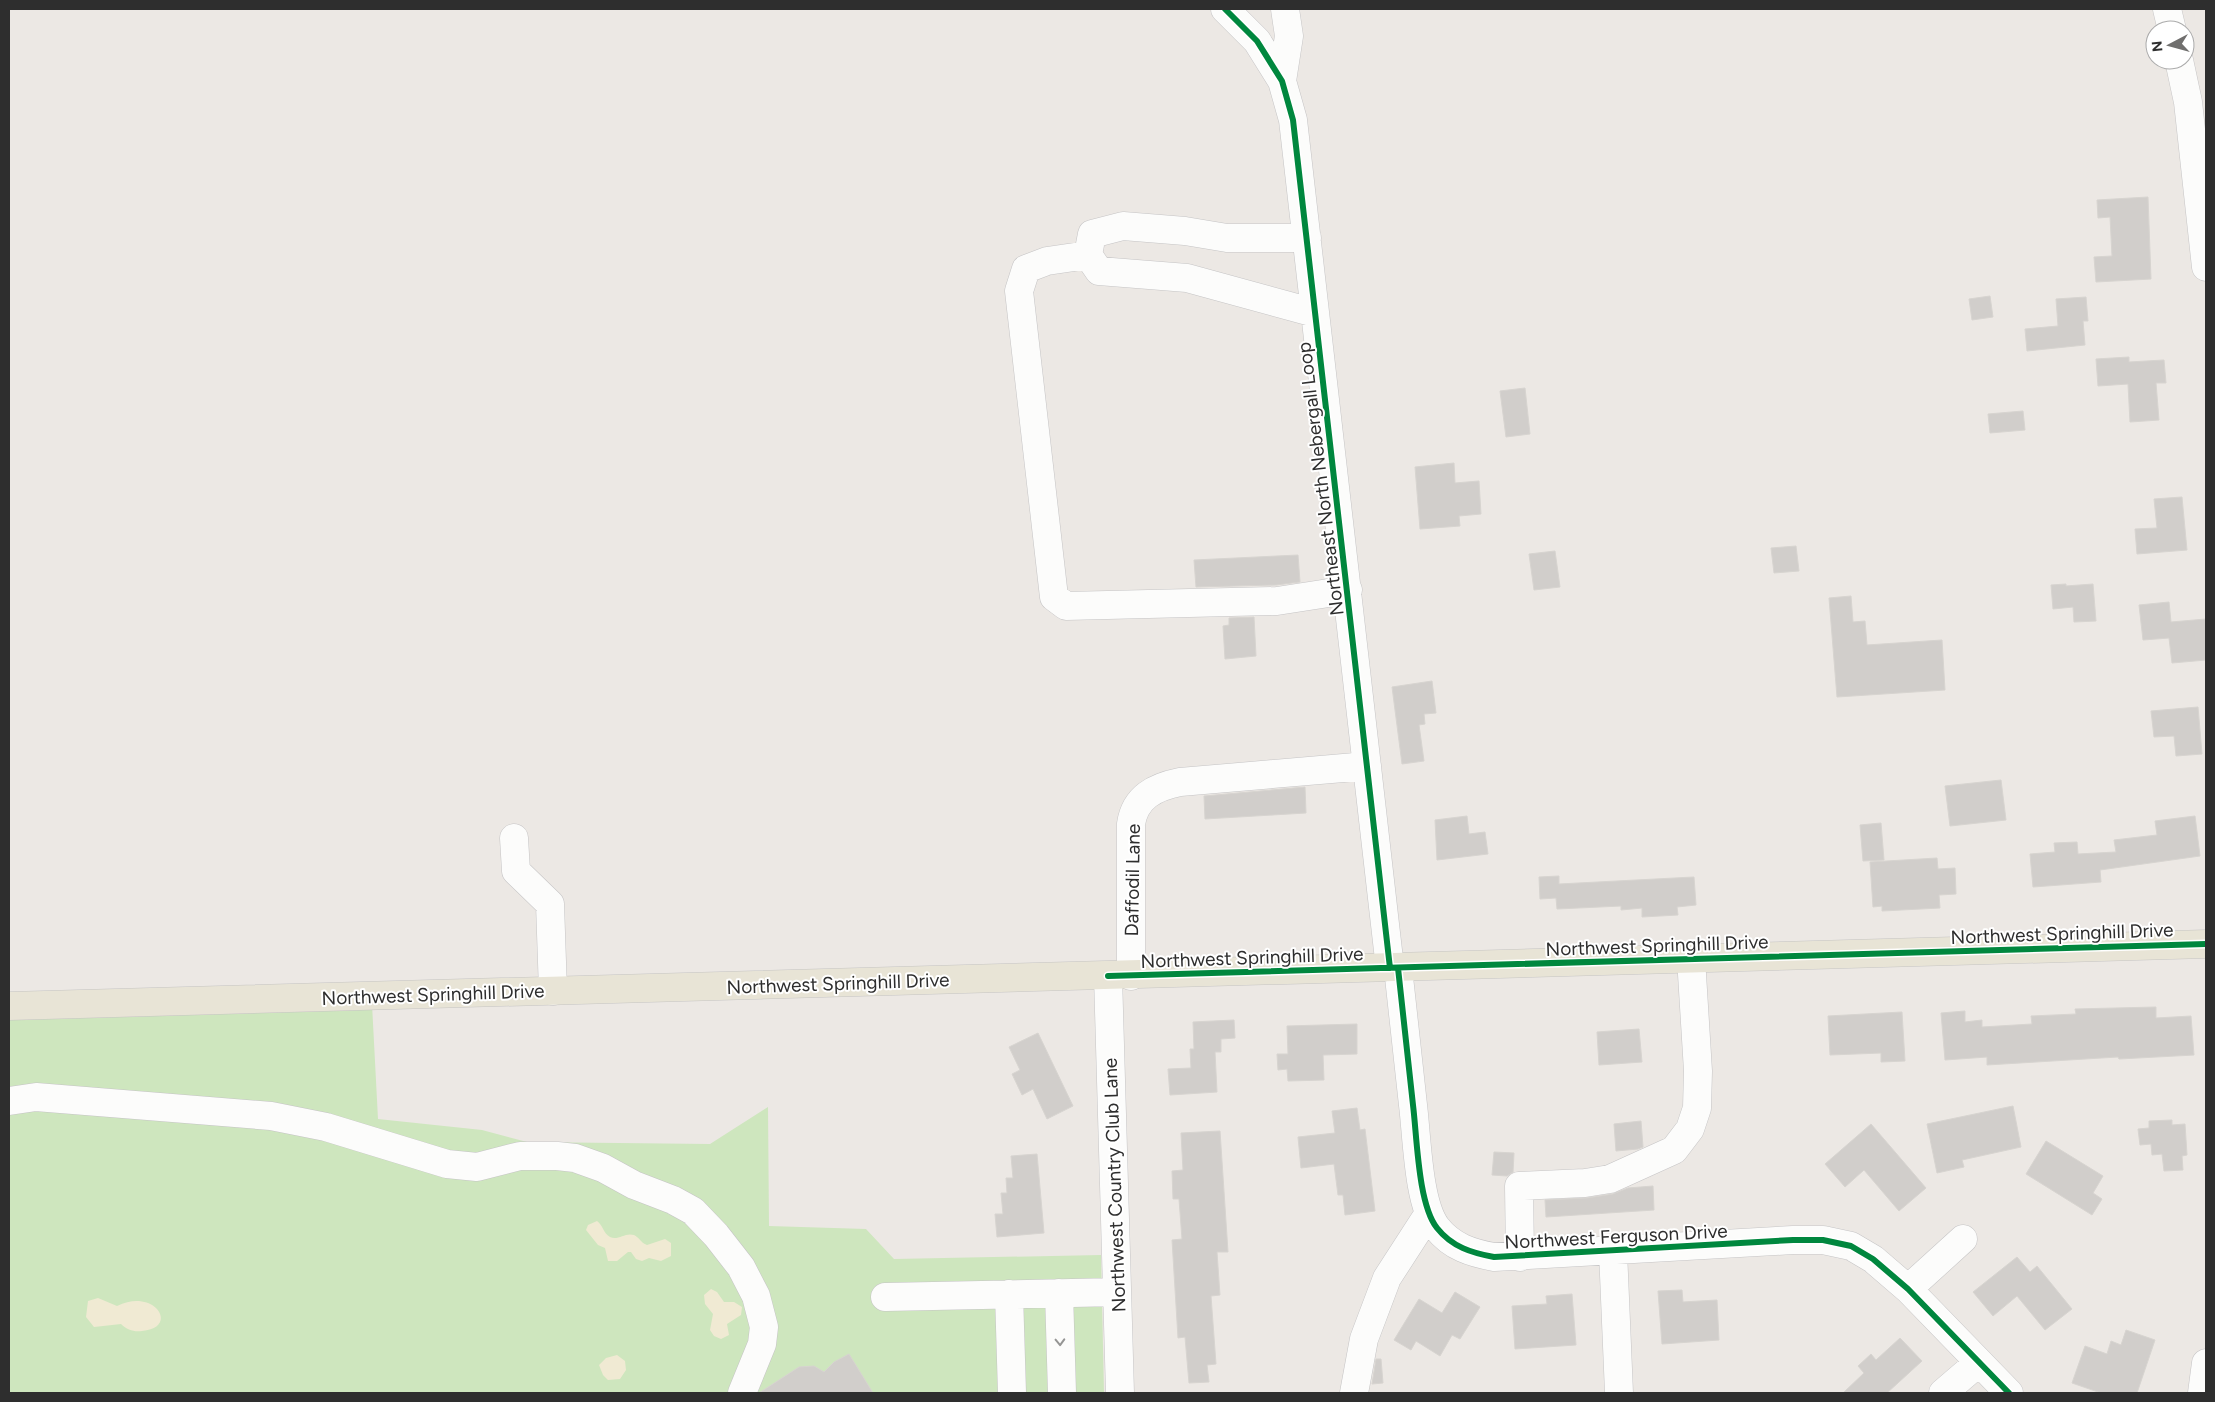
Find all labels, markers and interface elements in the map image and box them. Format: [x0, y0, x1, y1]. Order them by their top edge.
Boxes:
north arrow [2145, 20, 2195, 70]
text: N [2149, 40, 2167, 53]
street label: Northeast North Nebergall Loop [1292, 341, 1349, 617]
street label: Daffodil Lane [1120, 823, 1145, 937]
street label: Northwest Springhill Drive [1950, 918, 2174, 949]
street label: Northwest Springhill Drive [1545, 930, 1769, 961]
street label: Northwest Springhill Drive [1140, 942, 1364, 973]
street label: Northwest Springhill Drive [726, 968, 950, 999]
street label: Northwest Springhill Drive [321, 979, 545, 1010]
street label: Northwest Country Club Lane [1099, 1057, 1130, 1313]
street label: Northwest Ferguson Drive [1504, 1219, 1728, 1254]
one-way arrow [1055, 1338, 1066, 1346]

